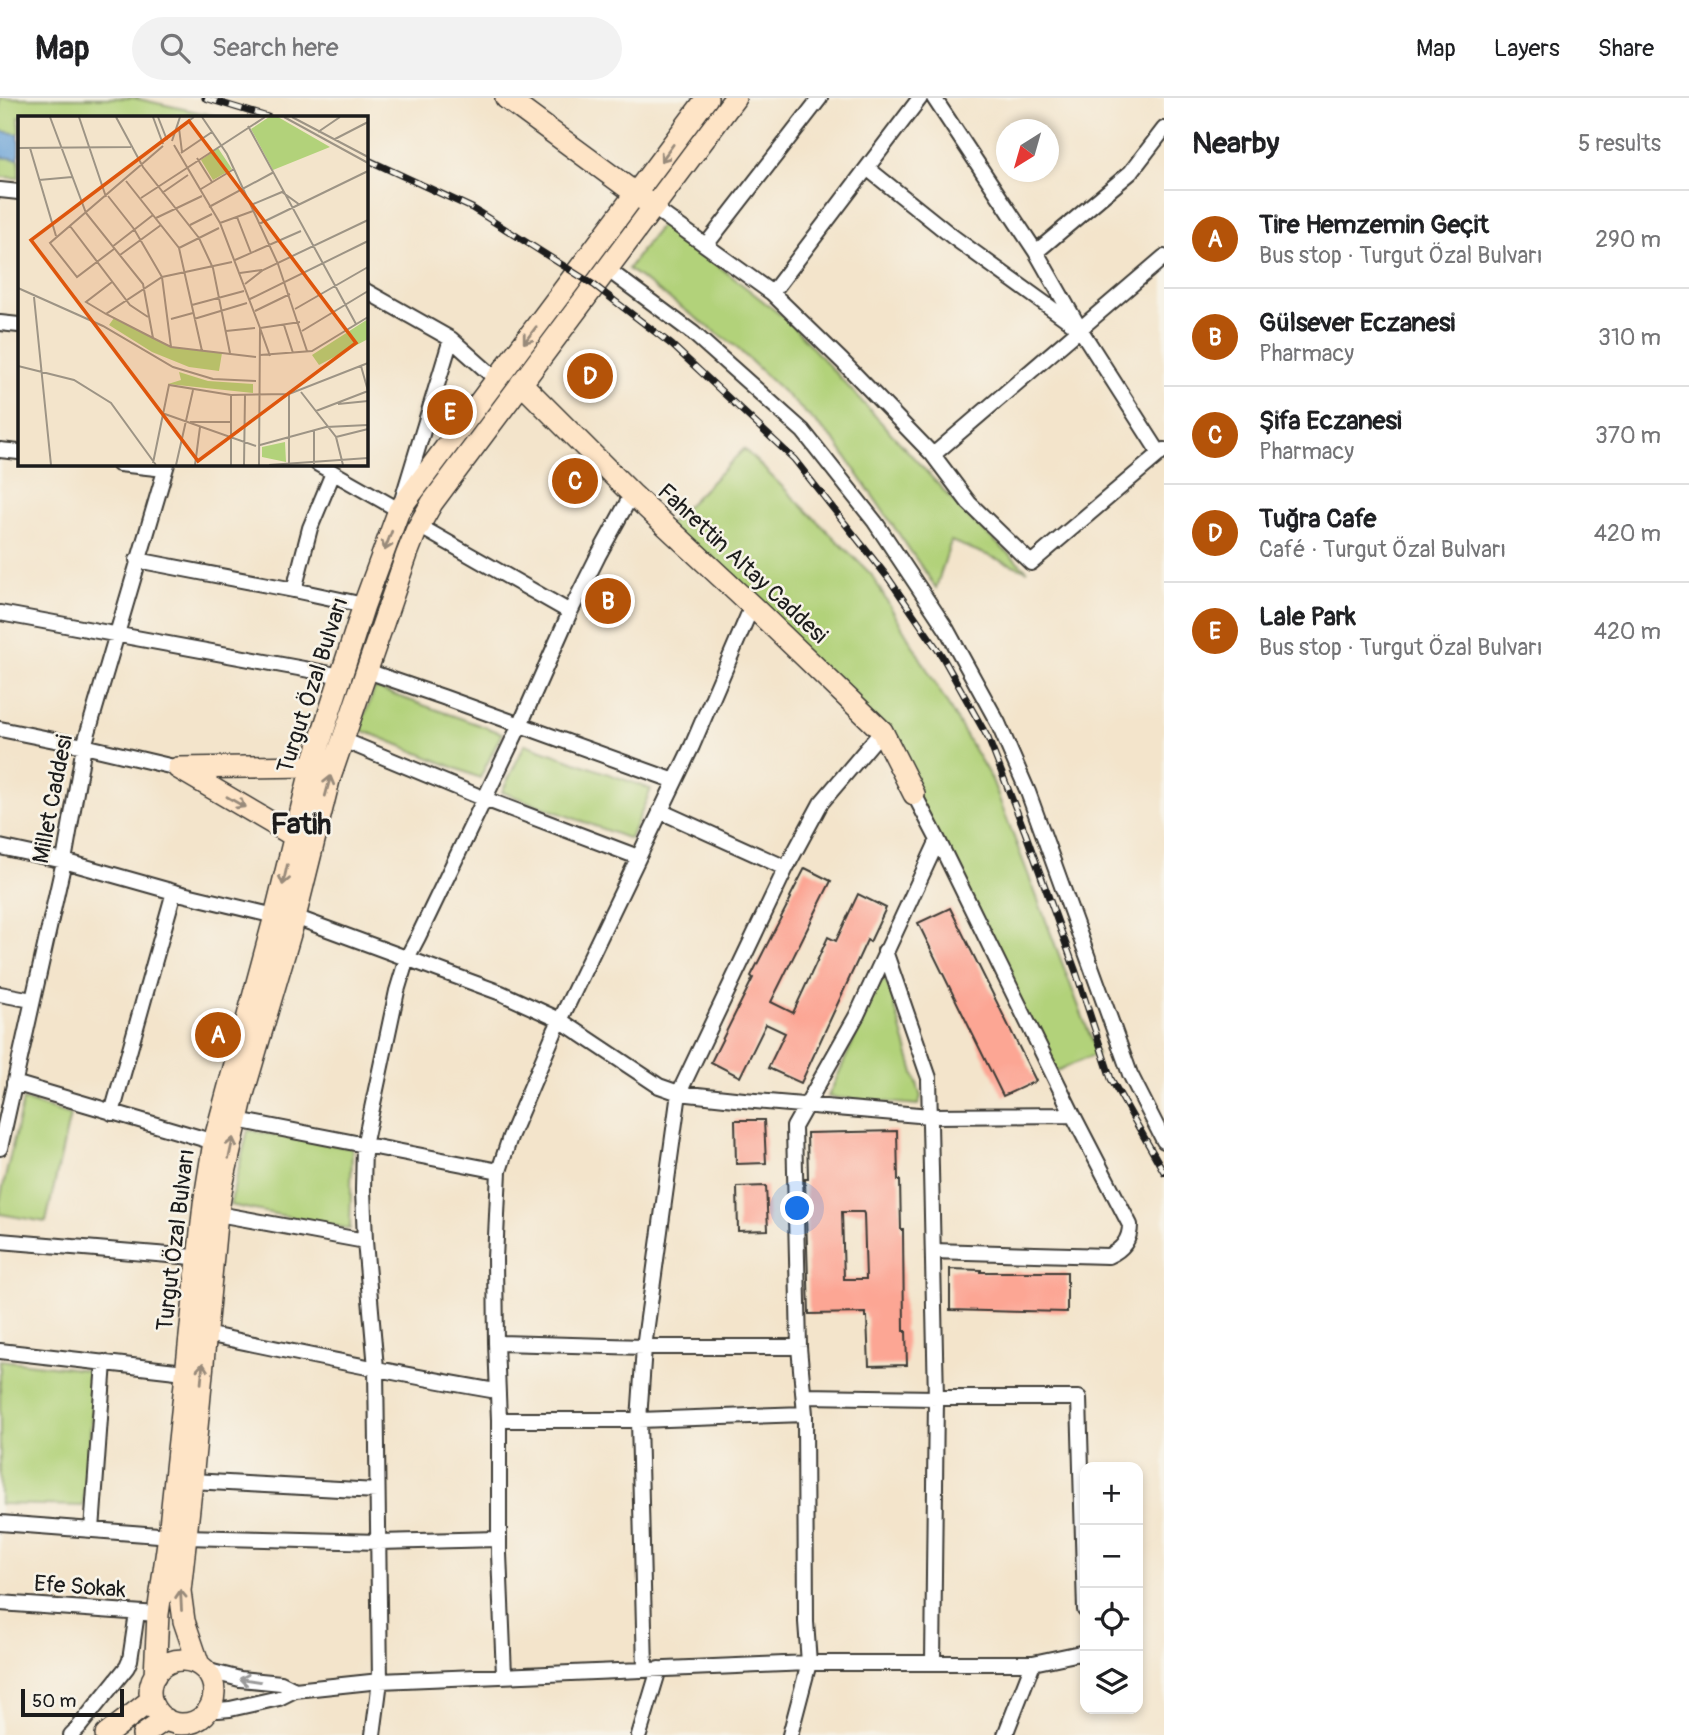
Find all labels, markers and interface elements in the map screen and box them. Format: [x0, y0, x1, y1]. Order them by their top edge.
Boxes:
search box [132, 17, 622, 80]
text: Map [35, 28, 90, 69]
icon: search [156, 29, 194, 67]
text: Search here [212, 32, 339, 64]
text: Map [1416, 34, 1456, 63]
text: Layers [1494, 34, 1560, 63]
text: Share [1598, 34, 1654, 63]
inset map [18, 116, 368, 466]
north arrow [996, 119, 1059, 182]
text: Nearby [1192, 125, 1279, 162]
text: 5 results [1578, 129, 1661, 158]
one-way arrow [660, 143, 674, 162]
text: Tire Hemzemin Geçit [1259, 209, 1489, 241]
text: A [1208, 225, 1222, 254]
text: 290 m [1595, 225, 1661, 254]
text: Bus stop · Turgut Özal Bulvarı [1259, 241, 1543, 270]
text: Gülsever Eczanesi [1259, 307, 1455, 339]
text: B [1208, 323, 1222, 352]
text: 310 m [1598, 323, 1661, 352]
one-way arrow [522, 325, 537, 343]
text: Pharmacy [1259, 339, 1354, 368]
pin: D [567, 350, 613, 402]
pin: E [427, 386, 473, 438]
text: Şifa Eczanesi [1259, 405, 1402, 437]
text: C [1208, 421, 1222, 450]
text: 370 m [1595, 421, 1661, 450]
text: Pharmacy [1259, 437, 1354, 466]
pin: C [552, 455, 598, 507]
street label: Fahrettin Altay Caddesi [652, 477, 834, 650]
text: Tuğra Cafe [1259, 503, 1376, 535]
text: D [1208, 519, 1222, 548]
text: 420 m [1594, 519, 1661, 548]
one-way arrow [380, 530, 393, 552]
text: Café · Turgut Özal Bulvarı [1259, 535, 1506, 564]
pin: B [585, 575, 631, 627]
street label: Turgut Özal Bulvarı [270, 593, 355, 777]
text: Lale Park [1259, 601, 1356, 633]
text: E [1209, 617, 1221, 646]
text: 420 m [1594, 617, 1661, 646]
text: Bus stop · Turgut Özal Bulvarı [1259, 633, 1543, 662]
street label: Millet Caddesi [26, 732, 79, 866]
one-way arrow [322, 775, 335, 798]
one-way arrow [226, 795, 246, 809]
district label: Fatih [271, 806, 331, 843]
one-way arrow [278, 863, 291, 886]
pin: A [195, 1009, 241, 1061]
one-way arrow [224, 1137, 238, 1160]
street label: Turgut Özal Bulvarı [150, 1147, 201, 1333]
your location [780, 1191, 814, 1225]
one-way arrow [196, 1362, 209, 1385]
map controls [1080, 1462, 1143, 1714]
button: + [1080, 1462, 1143, 1525]
button: − [1080, 1525, 1143, 1588]
street label: Efe Sokak [33, 1569, 127, 1604]
one-way arrow [175, 1588, 188, 1611]
button: locate [1080, 1588, 1143, 1651]
button: layers [1080, 1651, 1143, 1714]
one-way arrow [239, 1673, 262, 1686]
scale bar [21, 1686, 124, 1718]
text: 50 m [32, 1689, 76, 1713]

